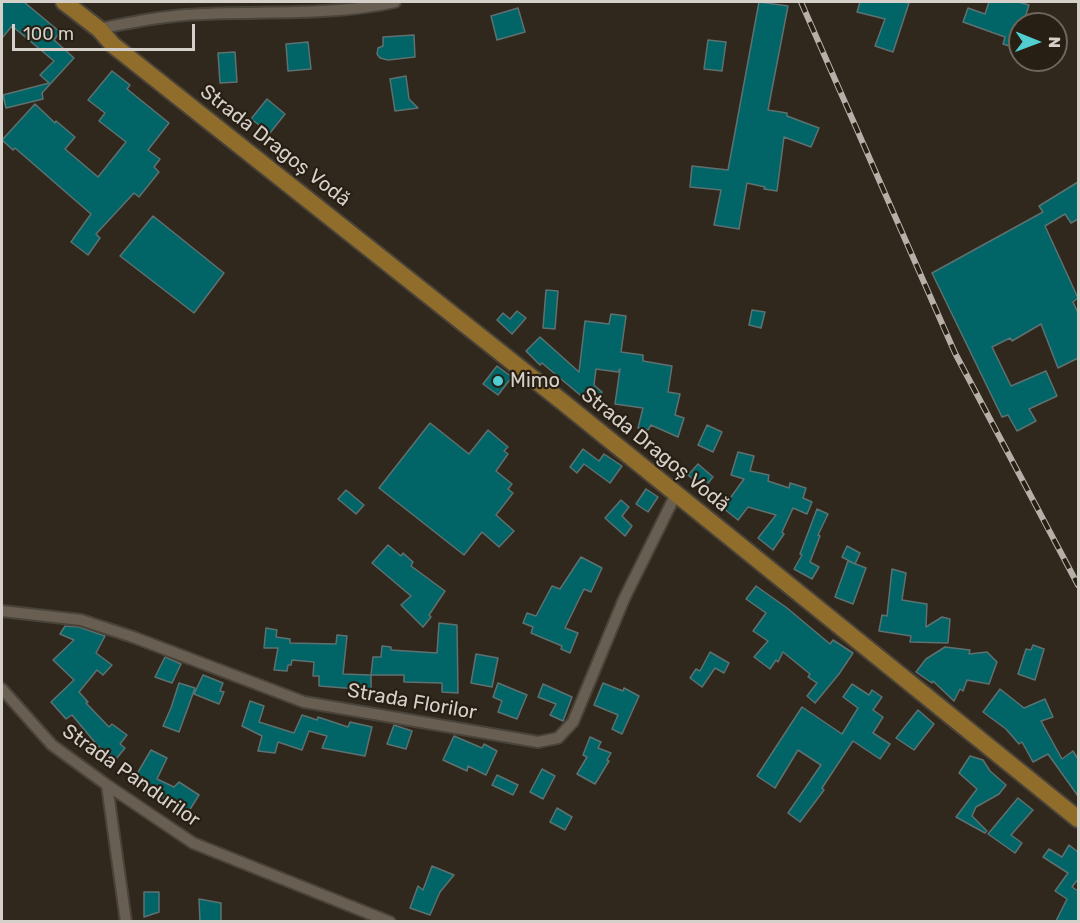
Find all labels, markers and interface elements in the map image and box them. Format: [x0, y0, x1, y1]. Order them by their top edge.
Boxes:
scale bar [15, 12, 198, 50]
north arrow [1008, 12, 1068, 72]
text: 100 m [23, 23, 74, 45]
text: N [1045, 36, 1064, 48]
street label: Strada Dragoș Vodă [195, 80, 355, 212]
place label: Mimo [510, 369, 560, 393]
marker: Mimo [491, 374, 505, 388]
street label: Strada Dragoș Vodă [576, 383, 734, 517]
street label: Strada Florilor [345, 679, 479, 725]
street label: Strada Pandurilor [57, 720, 205, 832]

